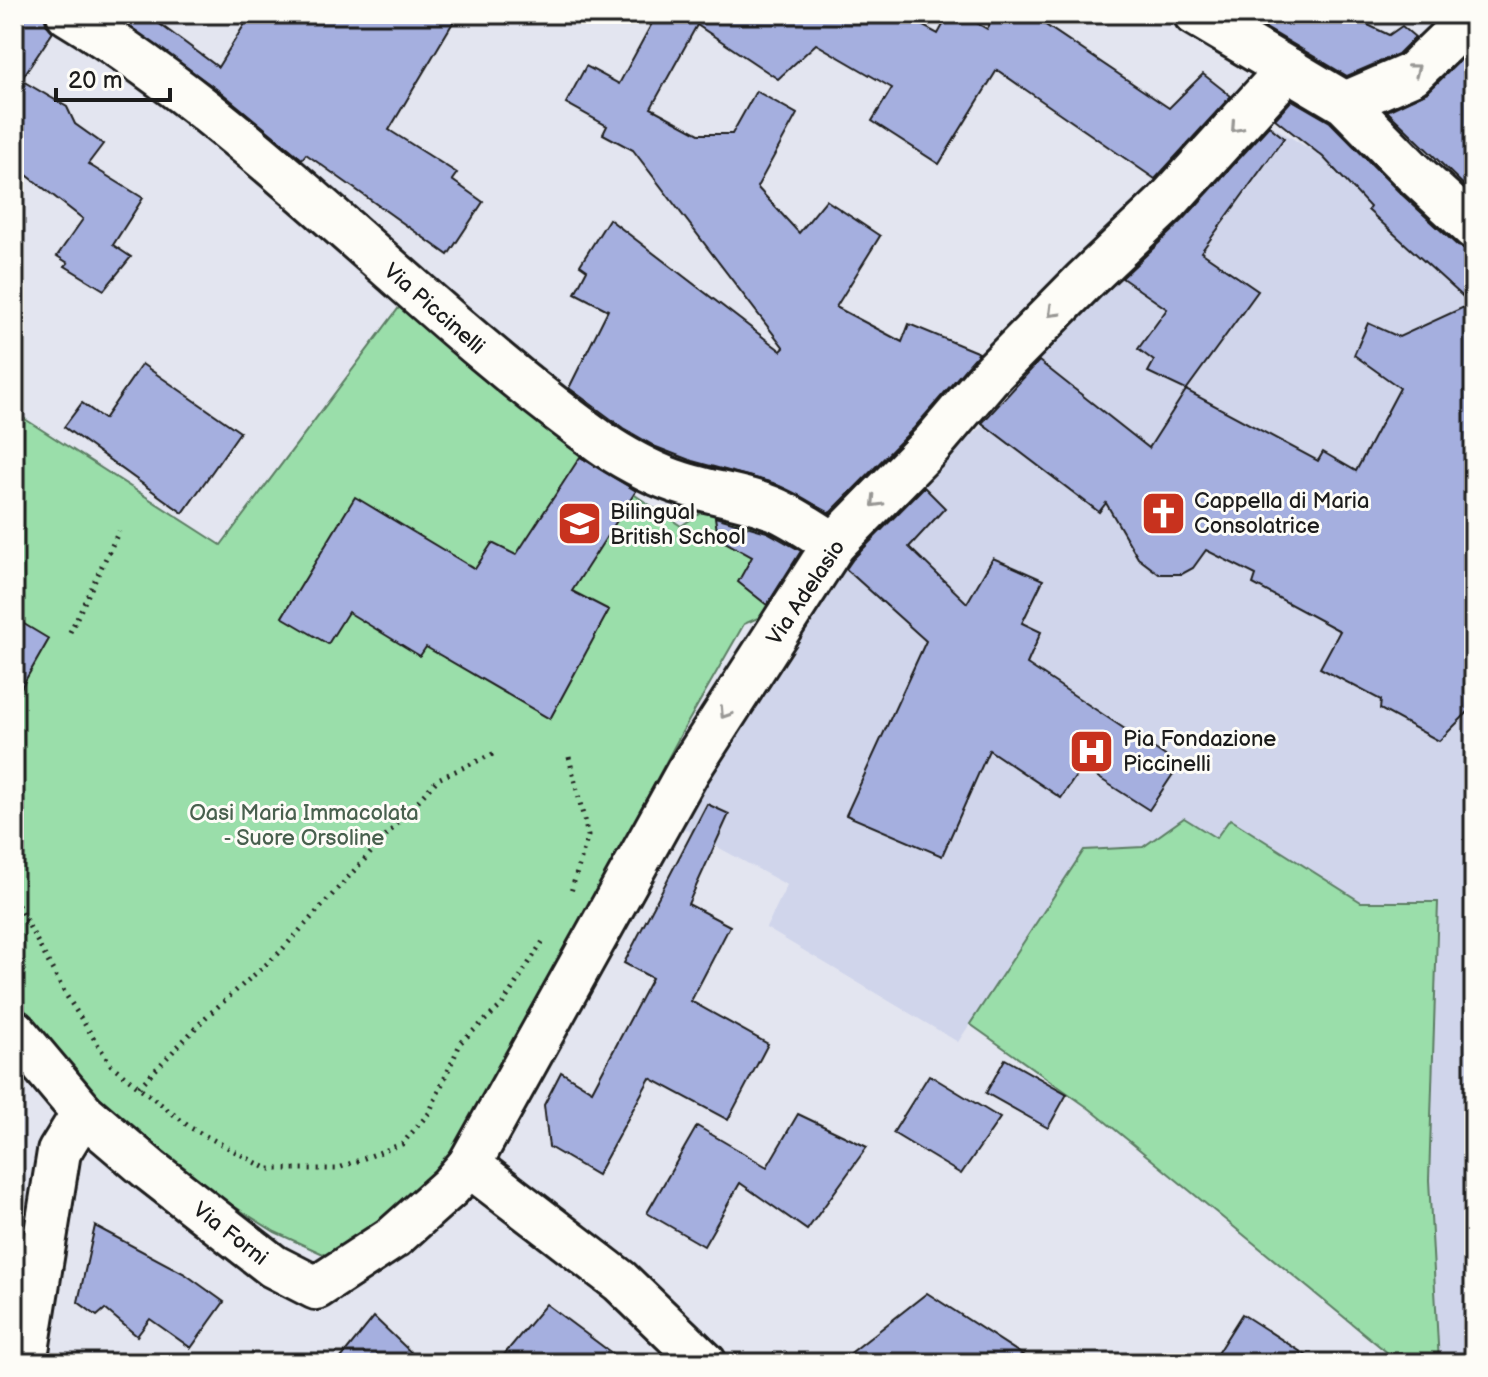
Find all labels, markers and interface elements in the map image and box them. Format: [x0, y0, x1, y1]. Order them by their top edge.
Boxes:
scale bar [56, 52, 170, 102]
one-way arrow [1406, 65, 1421, 79]
text: 20 m [68, 66, 123, 95]
one-way arrow [1230, 118, 1245, 132]
street label: Via Piccinelli [378, 258, 490, 360]
one-way arrow [1048, 303, 1063, 317]
place label: Cappella di Maria Consolatrice [1194, 488, 1369, 540]
church icon: Cappella di Maria Consolatrice [1139, 489, 1187, 537]
one-way arrow [871, 493, 885, 507]
place label: Bilingual British School [610, 499, 746, 551]
school or university icon: Bilingual British School [555, 500, 603, 548]
street label: Via Adelasio [761, 535, 851, 651]
one-way arrow [720, 704, 735, 718]
place label: Pia Fondazione Piccinelli [1123, 726, 1276, 778]
hospital icon: Pia Fondazione Piccinelli [1068, 727, 1116, 775]
park label: Oasi Maria Immacolata - Suore Orsoline [189, 800, 419, 852]
street label: Via Forni [187, 1197, 273, 1272]

